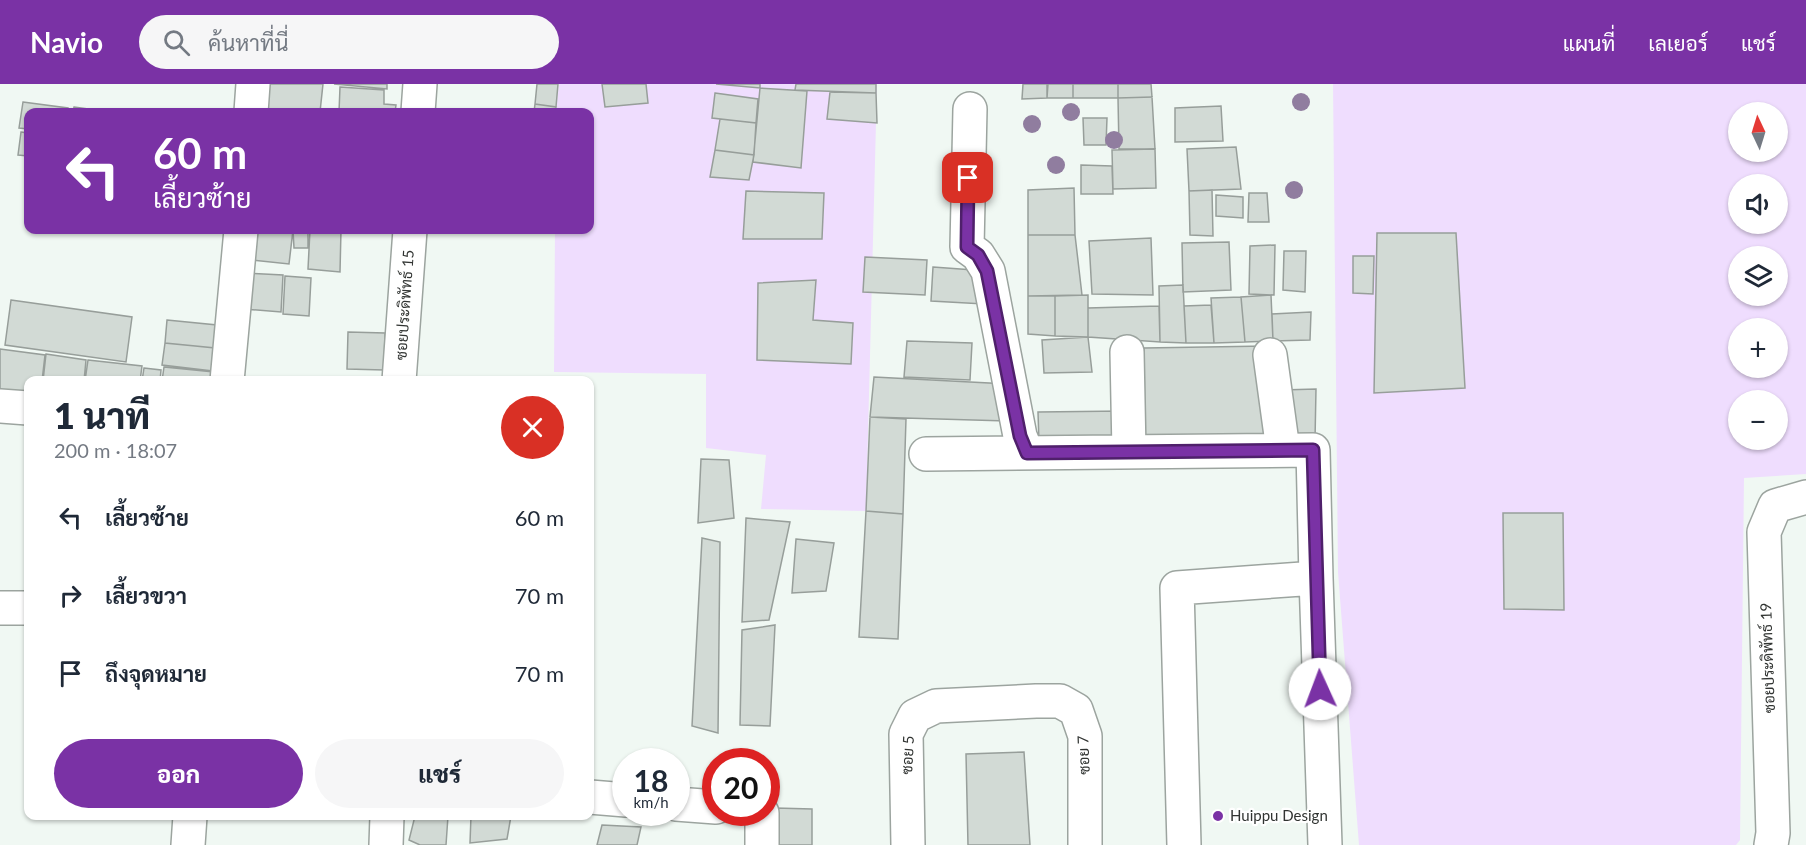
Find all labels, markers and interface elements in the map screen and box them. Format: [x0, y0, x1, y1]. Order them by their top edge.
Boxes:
search box [139, 15, 559, 69]
text: Navio [30, 25, 103, 59]
icon: search [160, 26, 193, 59]
text: ค้นหาที่นี่ [208, 29, 289, 56]
text: แผนที่ [1563, 30, 1615, 55]
text: เลเยอร์ [1648, 30, 1708, 55]
text: แชร์ [1741, 30, 1776, 55]
north arrow [1728, 102, 1788, 162]
map controls [1728, 102, 1788, 450]
text: 60 m [153, 128, 247, 178]
icon: left [54, 132, 132, 210]
pin [942, 152, 993, 203]
icon: arrive [951, 161, 984, 194]
button: sound [1728, 174, 1788, 234]
text: เลี้ยวซ้าย [153, 181, 251, 214]
button: layers [1728, 246, 1788, 306]
street label: ซอยประดิพัทธ์ 15 [391, 249, 417, 361]
button: + [1728, 318, 1788, 378]
button: − [1728, 390, 1788, 450]
text: 1 นาที [54, 393, 150, 437]
button: close [501, 396, 564, 459]
text: 200 m · 18:07 [54, 438, 177, 462]
icon: left [54, 501, 87, 534]
text: เลี้ยวซ้าย [105, 504, 189, 531]
text: 60 m [515, 504, 564, 531]
icon: right [54, 579, 87, 612]
text: เลี้ยวขวา [105, 582, 187, 609]
text: 70 m [515, 582, 564, 609]
street label: ซอยประดิพัทธ์ 19 [1756, 602, 1778, 714]
icon: arrive [54, 657, 87, 690]
position arrow [1288, 657, 1352, 721]
text: ถึงจุดหมาย [105, 660, 207, 687]
text: 70 m [515, 660, 564, 687]
street label: ซอย 5 [897, 735, 917, 775]
street label: ซอย 7 [1073, 735, 1093, 775]
button: ออก [54, 739, 303, 808]
button: แชร์ [315, 739, 564, 808]
speed limit sign: 20 [702, 748, 780, 826]
text: 18 [634, 762, 668, 798]
text: km/h [633, 793, 669, 811]
place label: Huippu Design [1230, 806, 1328, 824]
marker: Huippu Design [1211, 809, 1225, 823]

